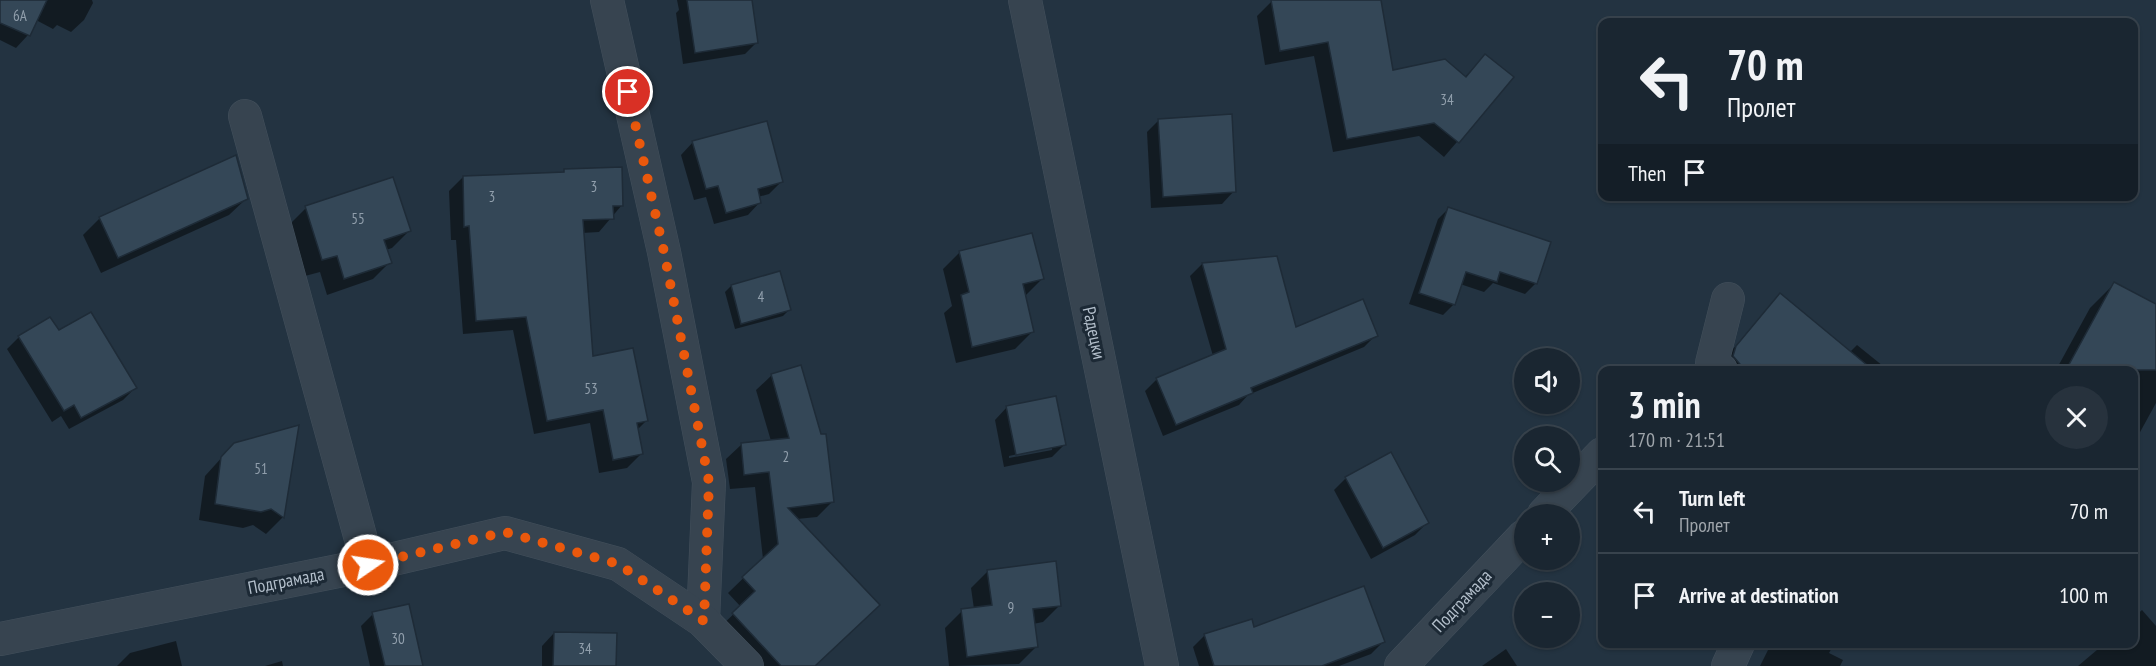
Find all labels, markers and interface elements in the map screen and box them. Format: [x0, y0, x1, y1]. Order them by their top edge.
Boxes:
house number: 6А [13, 6, 28, 25]
text: 70 m [1727, 37, 1804, 92]
icon: left [1628, 42, 1706, 120]
pin [602, 66, 653, 117]
icon: arrive [611, 75, 644, 108]
house number: 34 [1440, 90, 1454, 109]
text: Пролет [1727, 90, 1795, 124]
icon: arrive [1678, 156, 1711, 189]
text: Then [1628, 159, 1666, 187]
house number: 3 [591, 177, 597, 196]
house number: 3 [489, 187, 495, 206]
house number: 55 [351, 209, 365, 228]
house number: 4 [758, 287, 765, 306]
street label: Радецки [1078, 305, 1111, 361]
map controls [1514, 348, 1580, 648]
button: sound [1514, 348, 1580, 414]
house number: 53 [584, 379, 598, 398]
text: 3 min [1628, 381, 1701, 428]
button: close [2045, 386, 2108, 449]
button: search [1514, 426, 1580, 492]
text: 170 m · 21:51 [1628, 427, 1725, 453]
house number: 2 [783, 447, 789, 466]
house number: 51 [254, 459, 268, 478]
text: Turn left [1679, 484, 1745, 512]
icon: left [1628, 495, 1661, 528]
text: 70 m [2069, 497, 2108, 525]
button: + [1514, 504, 1580, 570]
text: Пролет [1679, 512, 1730, 538]
position arrow [336, 533, 400, 597]
street label: Подграмада [246, 562, 326, 599]
street label: Подграмада [1427, 565, 1496, 637]
icon: arrive [1628, 579, 1661, 612]
text: Arrive at destination [1679, 581, 1839, 609]
text: 100 m [2059, 581, 2108, 609]
button: − [1514, 582, 1580, 648]
house number: 9 [1008, 598, 1014, 617]
house number: 30 [391, 629, 405, 648]
house number: 34 [578, 639, 592, 658]

